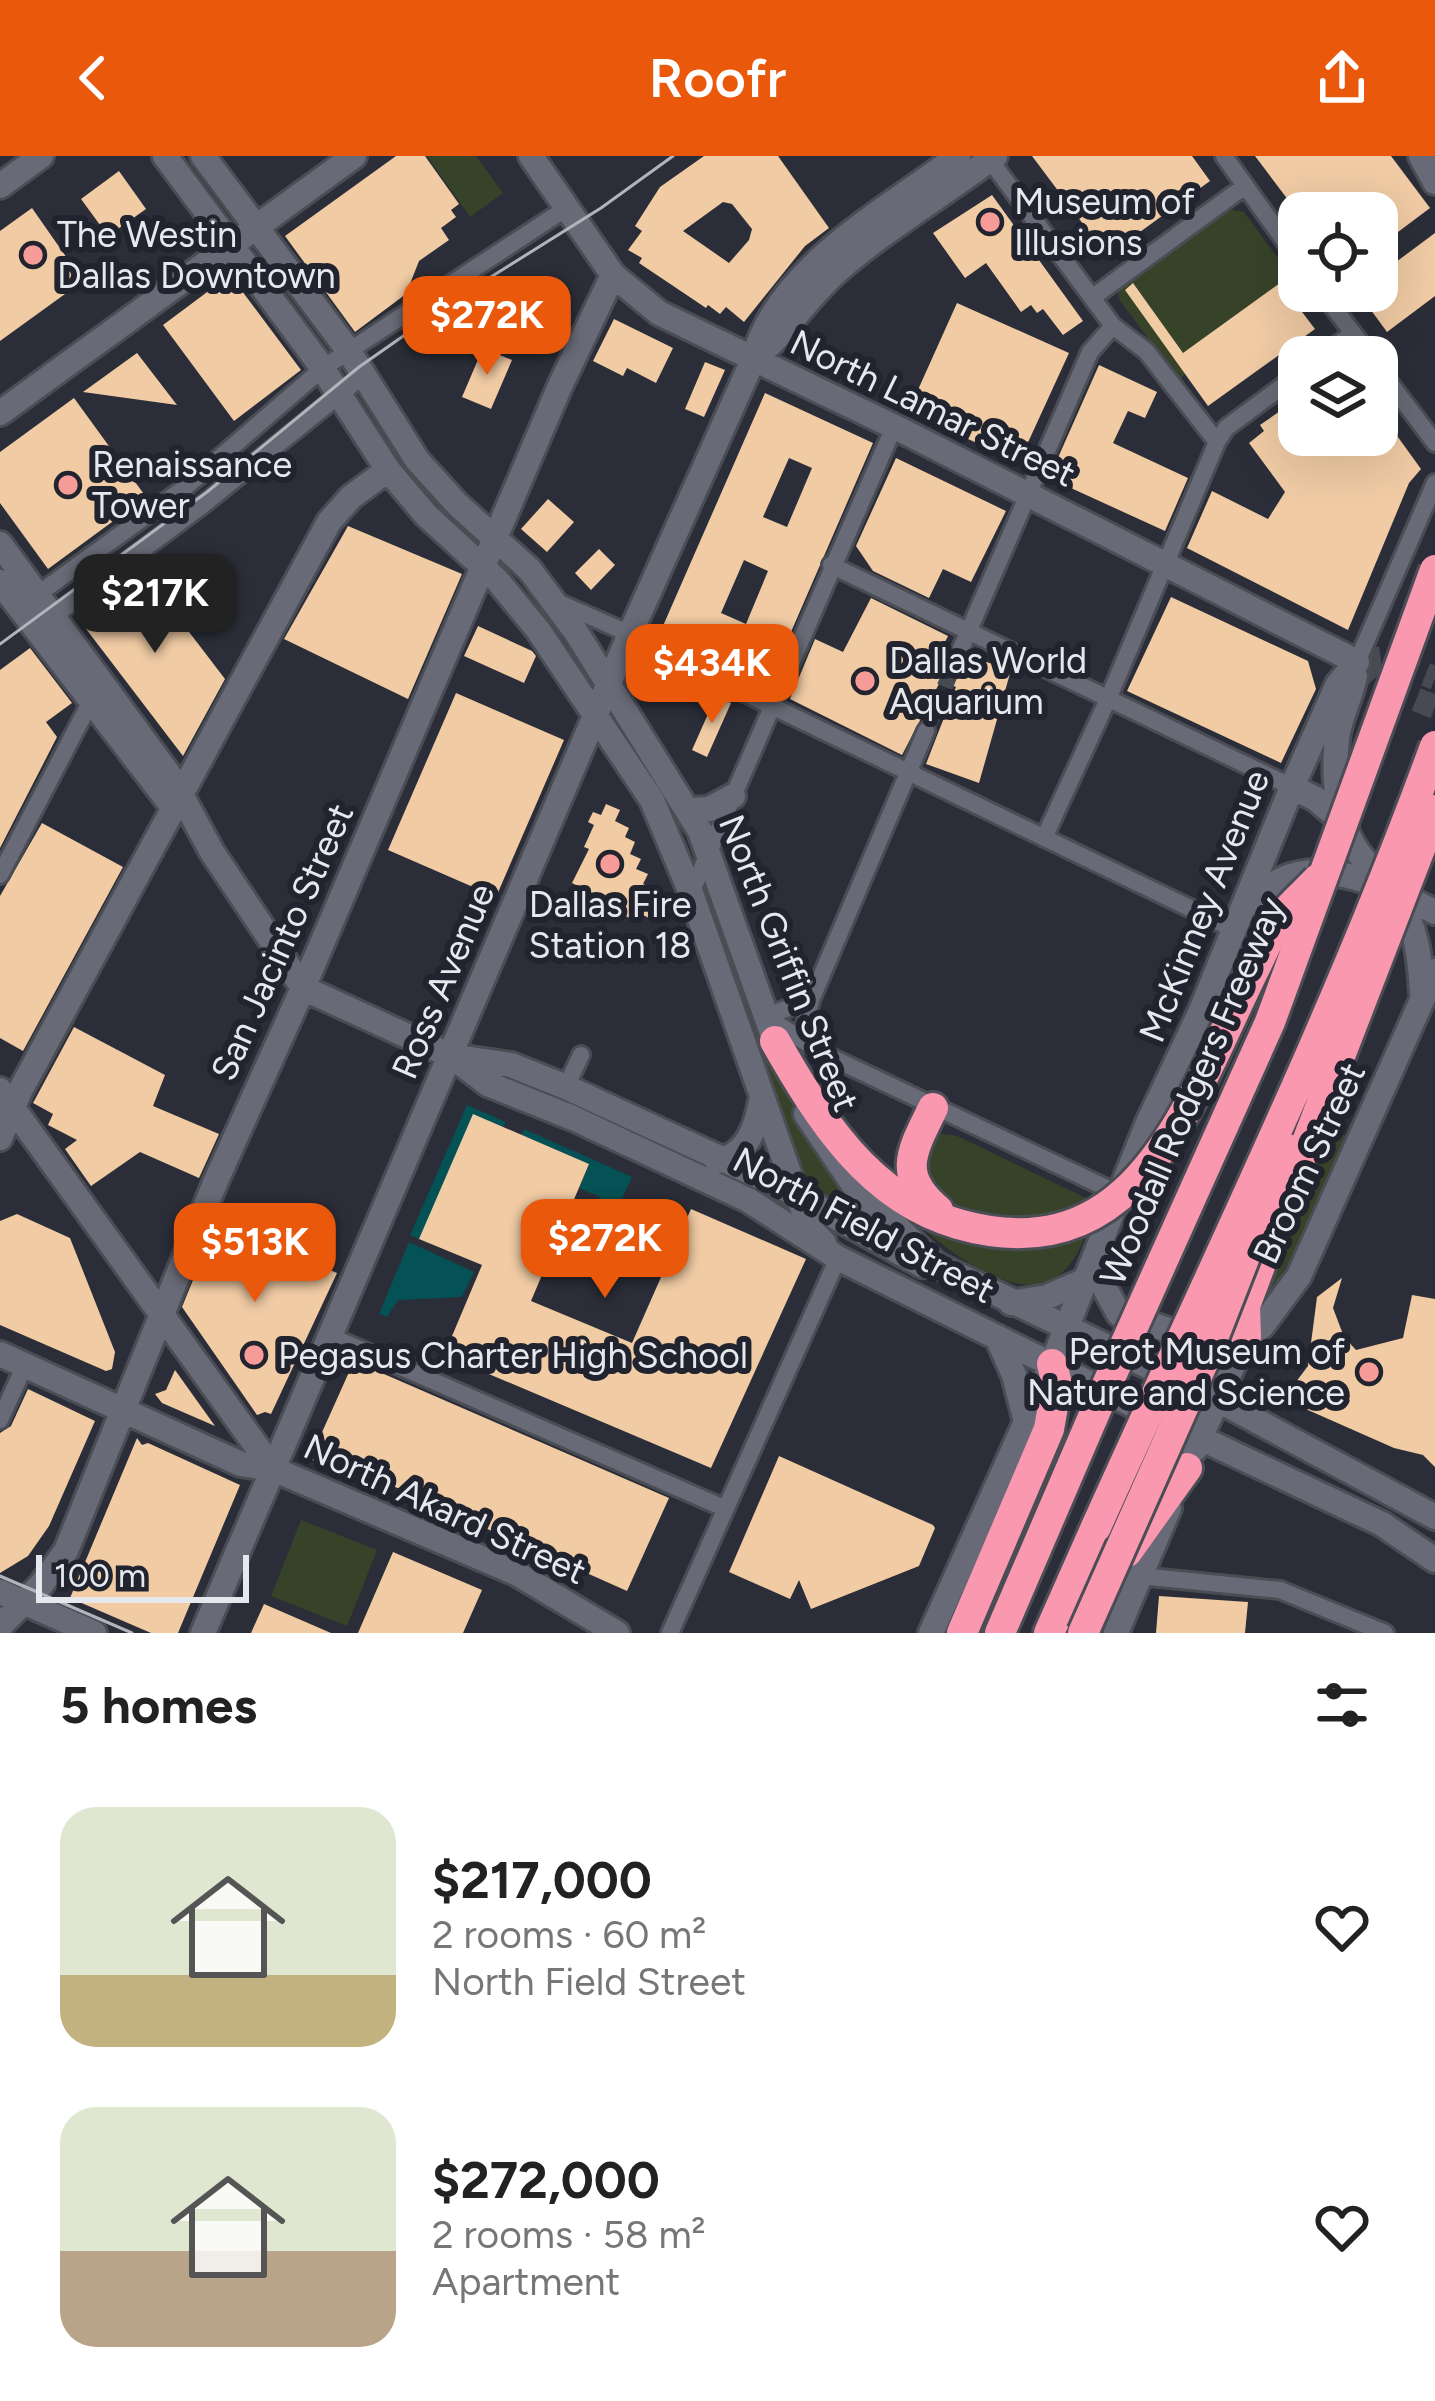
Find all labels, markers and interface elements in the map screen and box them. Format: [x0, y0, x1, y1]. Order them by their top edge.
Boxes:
icon: back [60, 45, 126, 111]
icon: share [1309, 45, 1375, 111]
text: Roofr [649, 46, 786, 111]
place label: Museum of Illusions [1014, 180, 1195, 264]
map controls [1278, 192, 1398, 456]
button: locate [1278, 192, 1398, 312]
marker: Museum of Illusions [977, 209, 1003, 235]
place label: The Westin Dallas Downtown [57, 213, 336, 297]
marker: The Westin Dallas Downtown [20, 242, 46, 268]
pin: $272K [403, 276, 571, 378]
text: $272K [430, 291, 544, 338]
street label: North Lamar Street [784, 320, 1082, 496]
button: layers [1278, 336, 1398, 456]
place label: Renaissance Tower [92, 443, 292, 527]
marker: Renaissance Tower [55, 472, 81, 498]
pin: $217K [71, 554, 239, 656]
text: $217K [101, 569, 209, 616]
pin: $434K [628, 624, 796, 726]
text: $434K [653, 639, 771, 686]
place label: Dallas World Aquarium [889, 639, 1087, 723]
marker: Dallas World Aquarium [852, 668, 878, 694]
street label: McKinney Avenue [1130, 764, 1278, 1048]
street label: San Jacinto Street [202, 797, 362, 1087]
street label: North Griffin Street [710, 808, 868, 1118]
marker: Dallas Fire Station 18 [597, 851, 623, 877]
street label: Ross Avenue [383, 877, 503, 1085]
place label: Dallas Fire Station 18 [529, 883, 691, 967]
street label: Woodall Rodgers Freeway [1091, 891, 1293, 1291]
street label: Broom Street [1244, 1056, 1374, 1270]
street label: North Field Street [726, 1138, 1002, 1312]
pin: $272K [521, 1199, 689, 1301]
pin: $513K [171, 1203, 339, 1305]
text: $272K [548, 1214, 662, 1261]
text: $513K [201, 1218, 309, 1265]
place label: Perot Museum of Nature and Science [1027, 1330, 1346, 1414]
place label: Pegasus Charter High School [278, 1334, 748, 1377]
marker: Pegasus Charter High School [241, 1342, 267, 1368]
marker: Perot Museum of Nature and Science [1356, 1359, 1382, 1385]
street label: North Akard Street [297, 1425, 593, 1593]
scale bar [36, 1549, 249, 1602]
text: 100 m [54, 1556, 146, 1595]
icon: filters [1309, 1672, 1375, 1738]
text: 5 homes [60, 1675, 257, 1736]
text: $217,000 [432, 1850, 652, 1911]
icon: home [156, 1855, 300, 1999]
icon: heart [1309, 1894, 1375, 1960]
text: 2 rooms · 60 m² [432, 1911, 706, 1958]
text: North Field Street [432, 1958, 746, 2005]
text: $272,000 [432, 2150, 660, 2211]
icon: home [156, 2155, 300, 2299]
icon: heart [1309, 2194, 1375, 2260]
text: 2 rooms · 58 m² [432, 2211, 706, 2258]
text: Apartment [432, 2258, 620, 2305]

